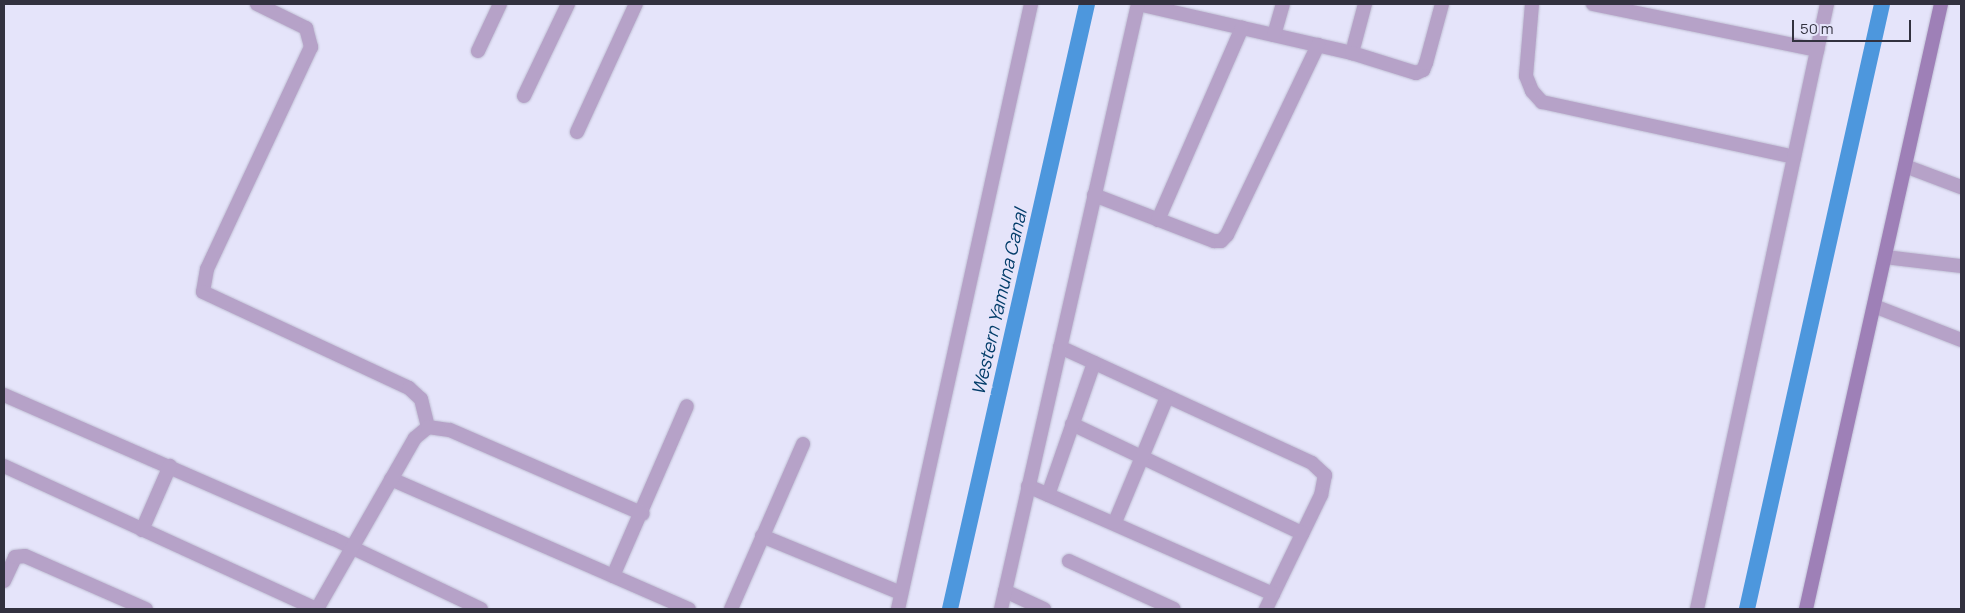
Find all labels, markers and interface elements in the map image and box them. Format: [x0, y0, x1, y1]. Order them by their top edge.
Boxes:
scale bar [1795, 10, 1914, 42]
text: 50 m [1800, 18, 1834, 39]
water label: Western Yamuna Canal [967, 207, 1031, 397]

